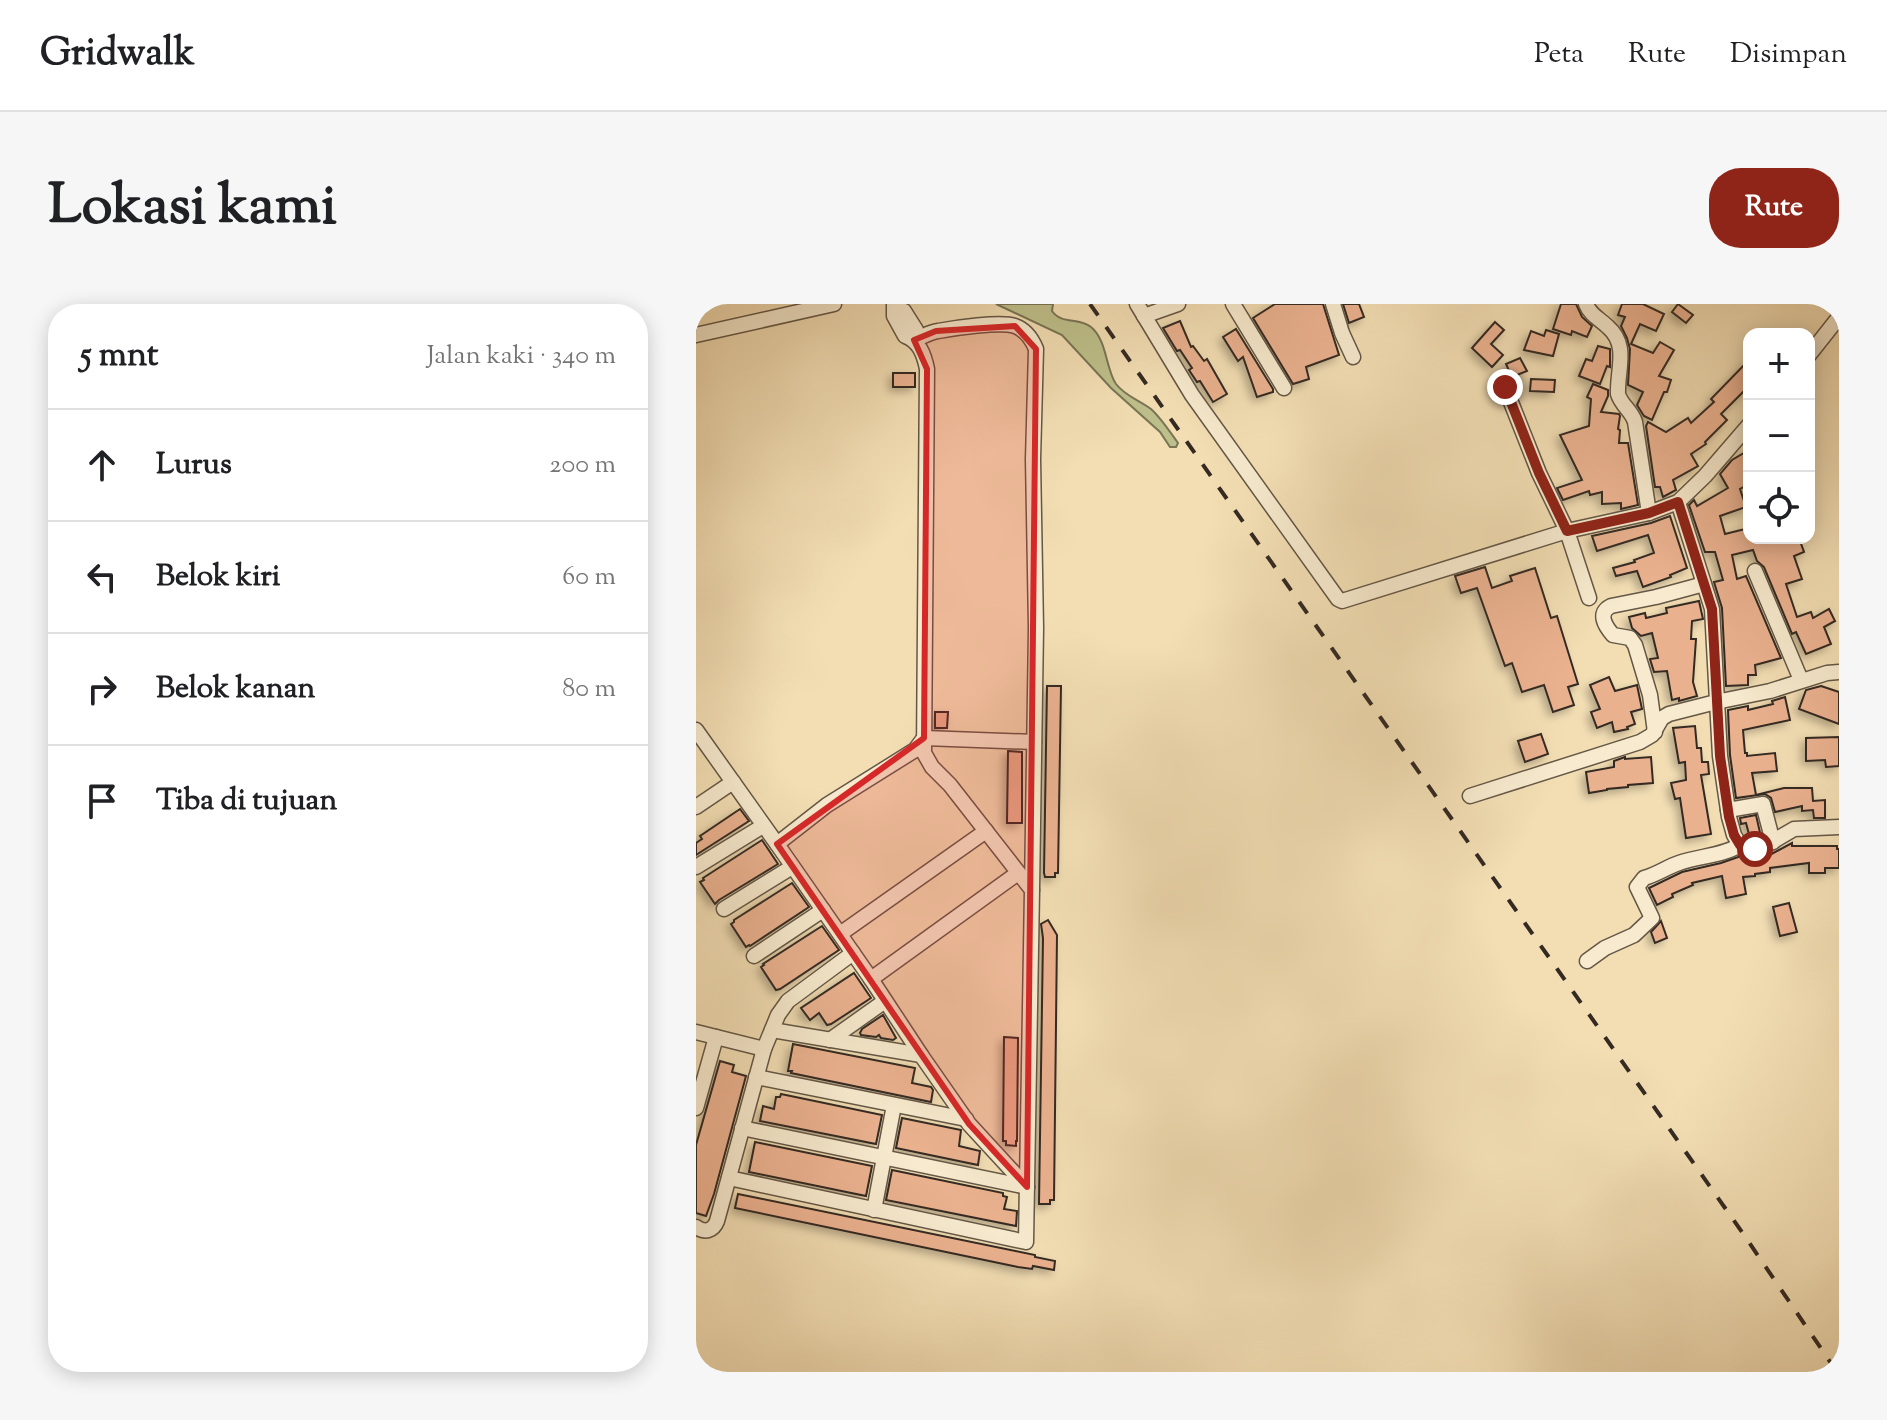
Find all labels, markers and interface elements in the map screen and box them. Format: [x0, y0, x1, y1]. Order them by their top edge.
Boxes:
text: Gridwalk [40, 28, 195, 82]
text: Peta [1534, 35, 1584, 75]
text: Rute [1628, 35, 1686, 75]
text: Disimpan [1730, 35, 1847, 75]
text: Lokasi kami [48, 168, 337, 249]
button: Rute [1709, 168, 1839, 248]
map controls [1743, 328, 1815, 544]
button: + [1743, 328, 1815, 400]
text: 5 mnt [80, 332, 158, 381]
text: Jalan kaki · 340 m [427, 338, 616, 375]
route end [1487, 369, 1523, 405]
button: − [1743, 400, 1815, 472]
icon: ahead [80, 443, 124, 487]
text: Lurus [156, 444, 232, 487]
text: 200 m [549, 447, 616, 484]
button: locate [1743, 472, 1815, 544]
icon: left [80, 555, 124, 599]
text: Belok kiri [156, 556, 280, 599]
text: 60 m [562, 559, 616, 596]
icon: right [80, 667, 124, 711]
text: Belok kanan [156, 668, 315, 711]
text: 80 m [562, 671, 616, 708]
icon: arrive [80, 779, 124, 823]
text: Tiba di tujuan [156, 780, 337, 823]
route start [1737, 831, 1773, 867]

